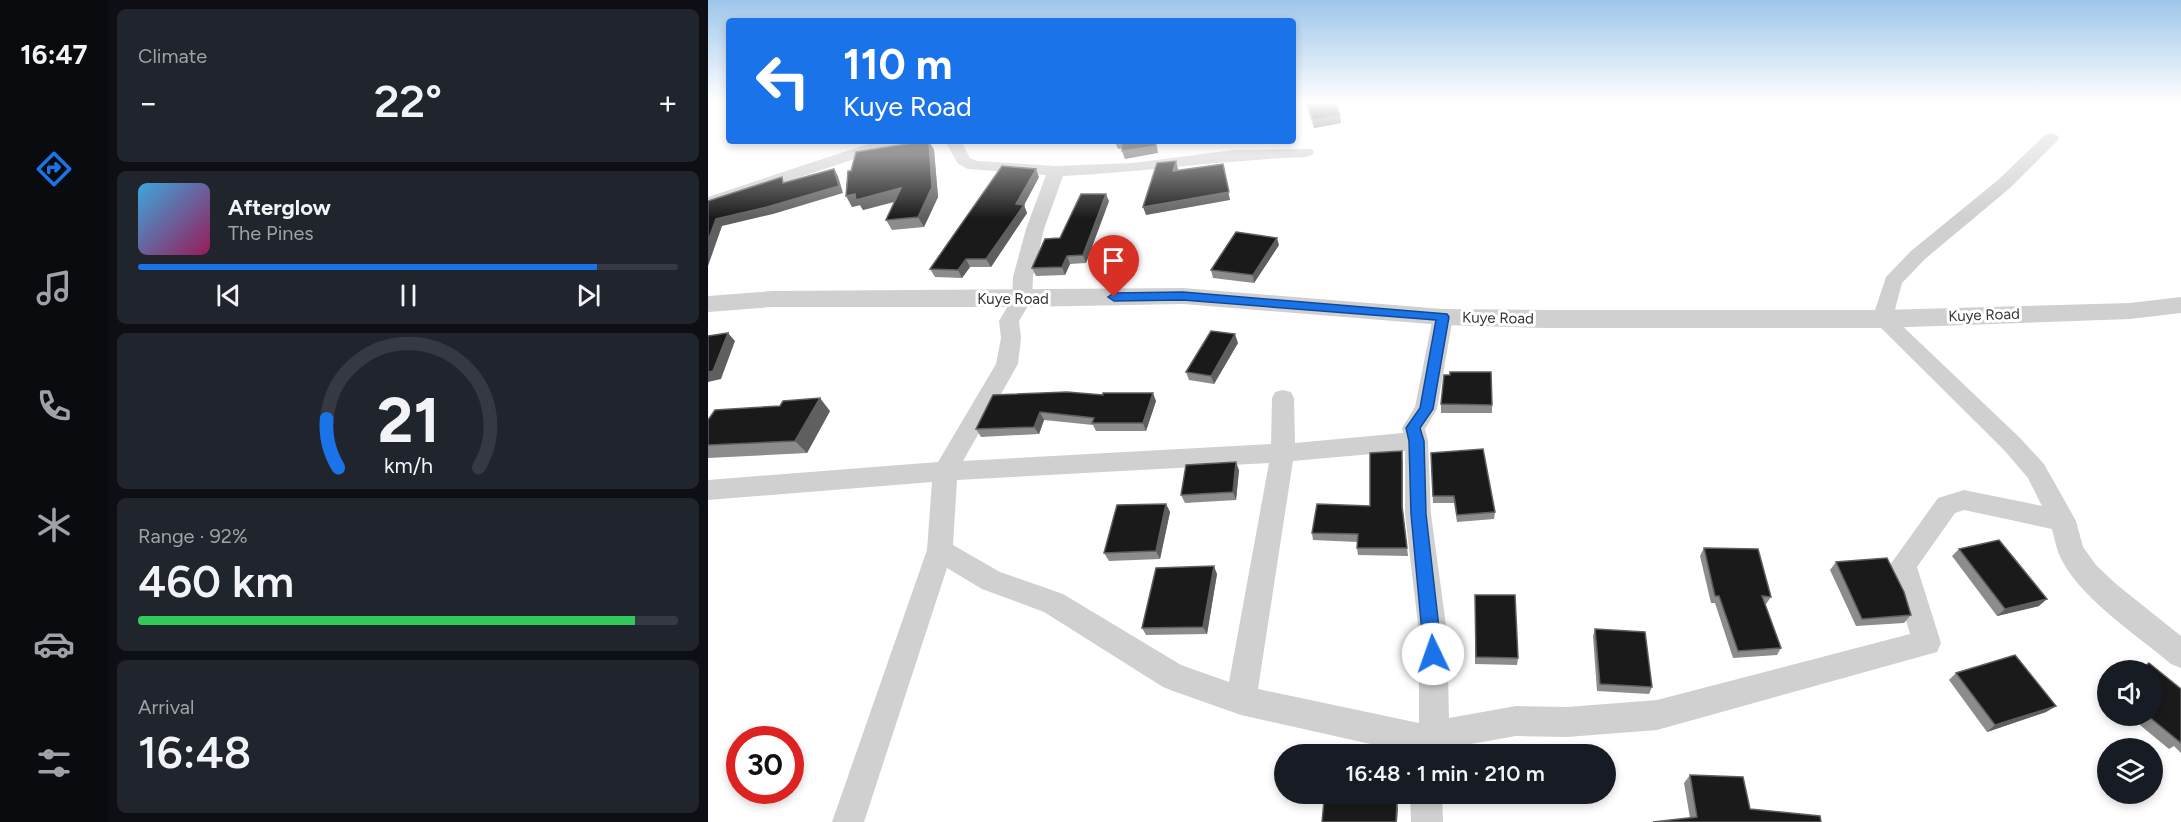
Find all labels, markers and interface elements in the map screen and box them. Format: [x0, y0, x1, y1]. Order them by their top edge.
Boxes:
text: 16:47 [20, 38, 88, 71]
text: 110 m [843, 39, 952, 90]
icon: left [744, 42, 822, 120]
text: Climate [138, 44, 207, 68]
text: 22° [374, 74, 442, 128]
text: − [138, 83, 159, 122]
text: + [657, 83, 678, 122]
text: Kuye Road [843, 90, 972, 123]
icon: directions [33, 148, 75, 190]
text: Afterglow [228, 194, 331, 221]
text: The Pines [228, 221, 314, 245]
pin [1088, 235, 1139, 297]
icon: arrive [1097, 244, 1130, 277]
icon: music [33, 267, 75, 309]
icon: previous [212, 279, 245, 312]
icon: pause [392, 279, 425, 312]
icon: next [572, 279, 605, 312]
street label: Kuye Road [977, 290, 1049, 308]
street label: Kuye Road [1948, 305, 2020, 325]
street label: Kuye Road [1462, 308, 1534, 328]
text: 21 [377, 383, 439, 458]
icon: phone [33, 385, 75, 427]
text: km/h [384, 453, 432, 478]
icon: climate [33, 504, 75, 546]
text: Range · 92% [138, 524, 248, 548]
text: 460 km [138, 554, 294, 608]
position arrow [1401, 622, 1465, 686]
icon: car [33, 623, 75, 665]
map controls [2097, 660, 2163, 804]
button: sound [2097, 660, 2163, 726]
text: Arrival [138, 695, 194, 719]
text: 16:48 [138, 725, 251, 779]
speed limit sign: 30 [726, 726, 804, 804]
button: layers [2097, 738, 2163, 804]
icon: filters [33, 742, 75, 784]
text: 16:48 · 1 min · 210 m [1345, 760, 1545, 787]

